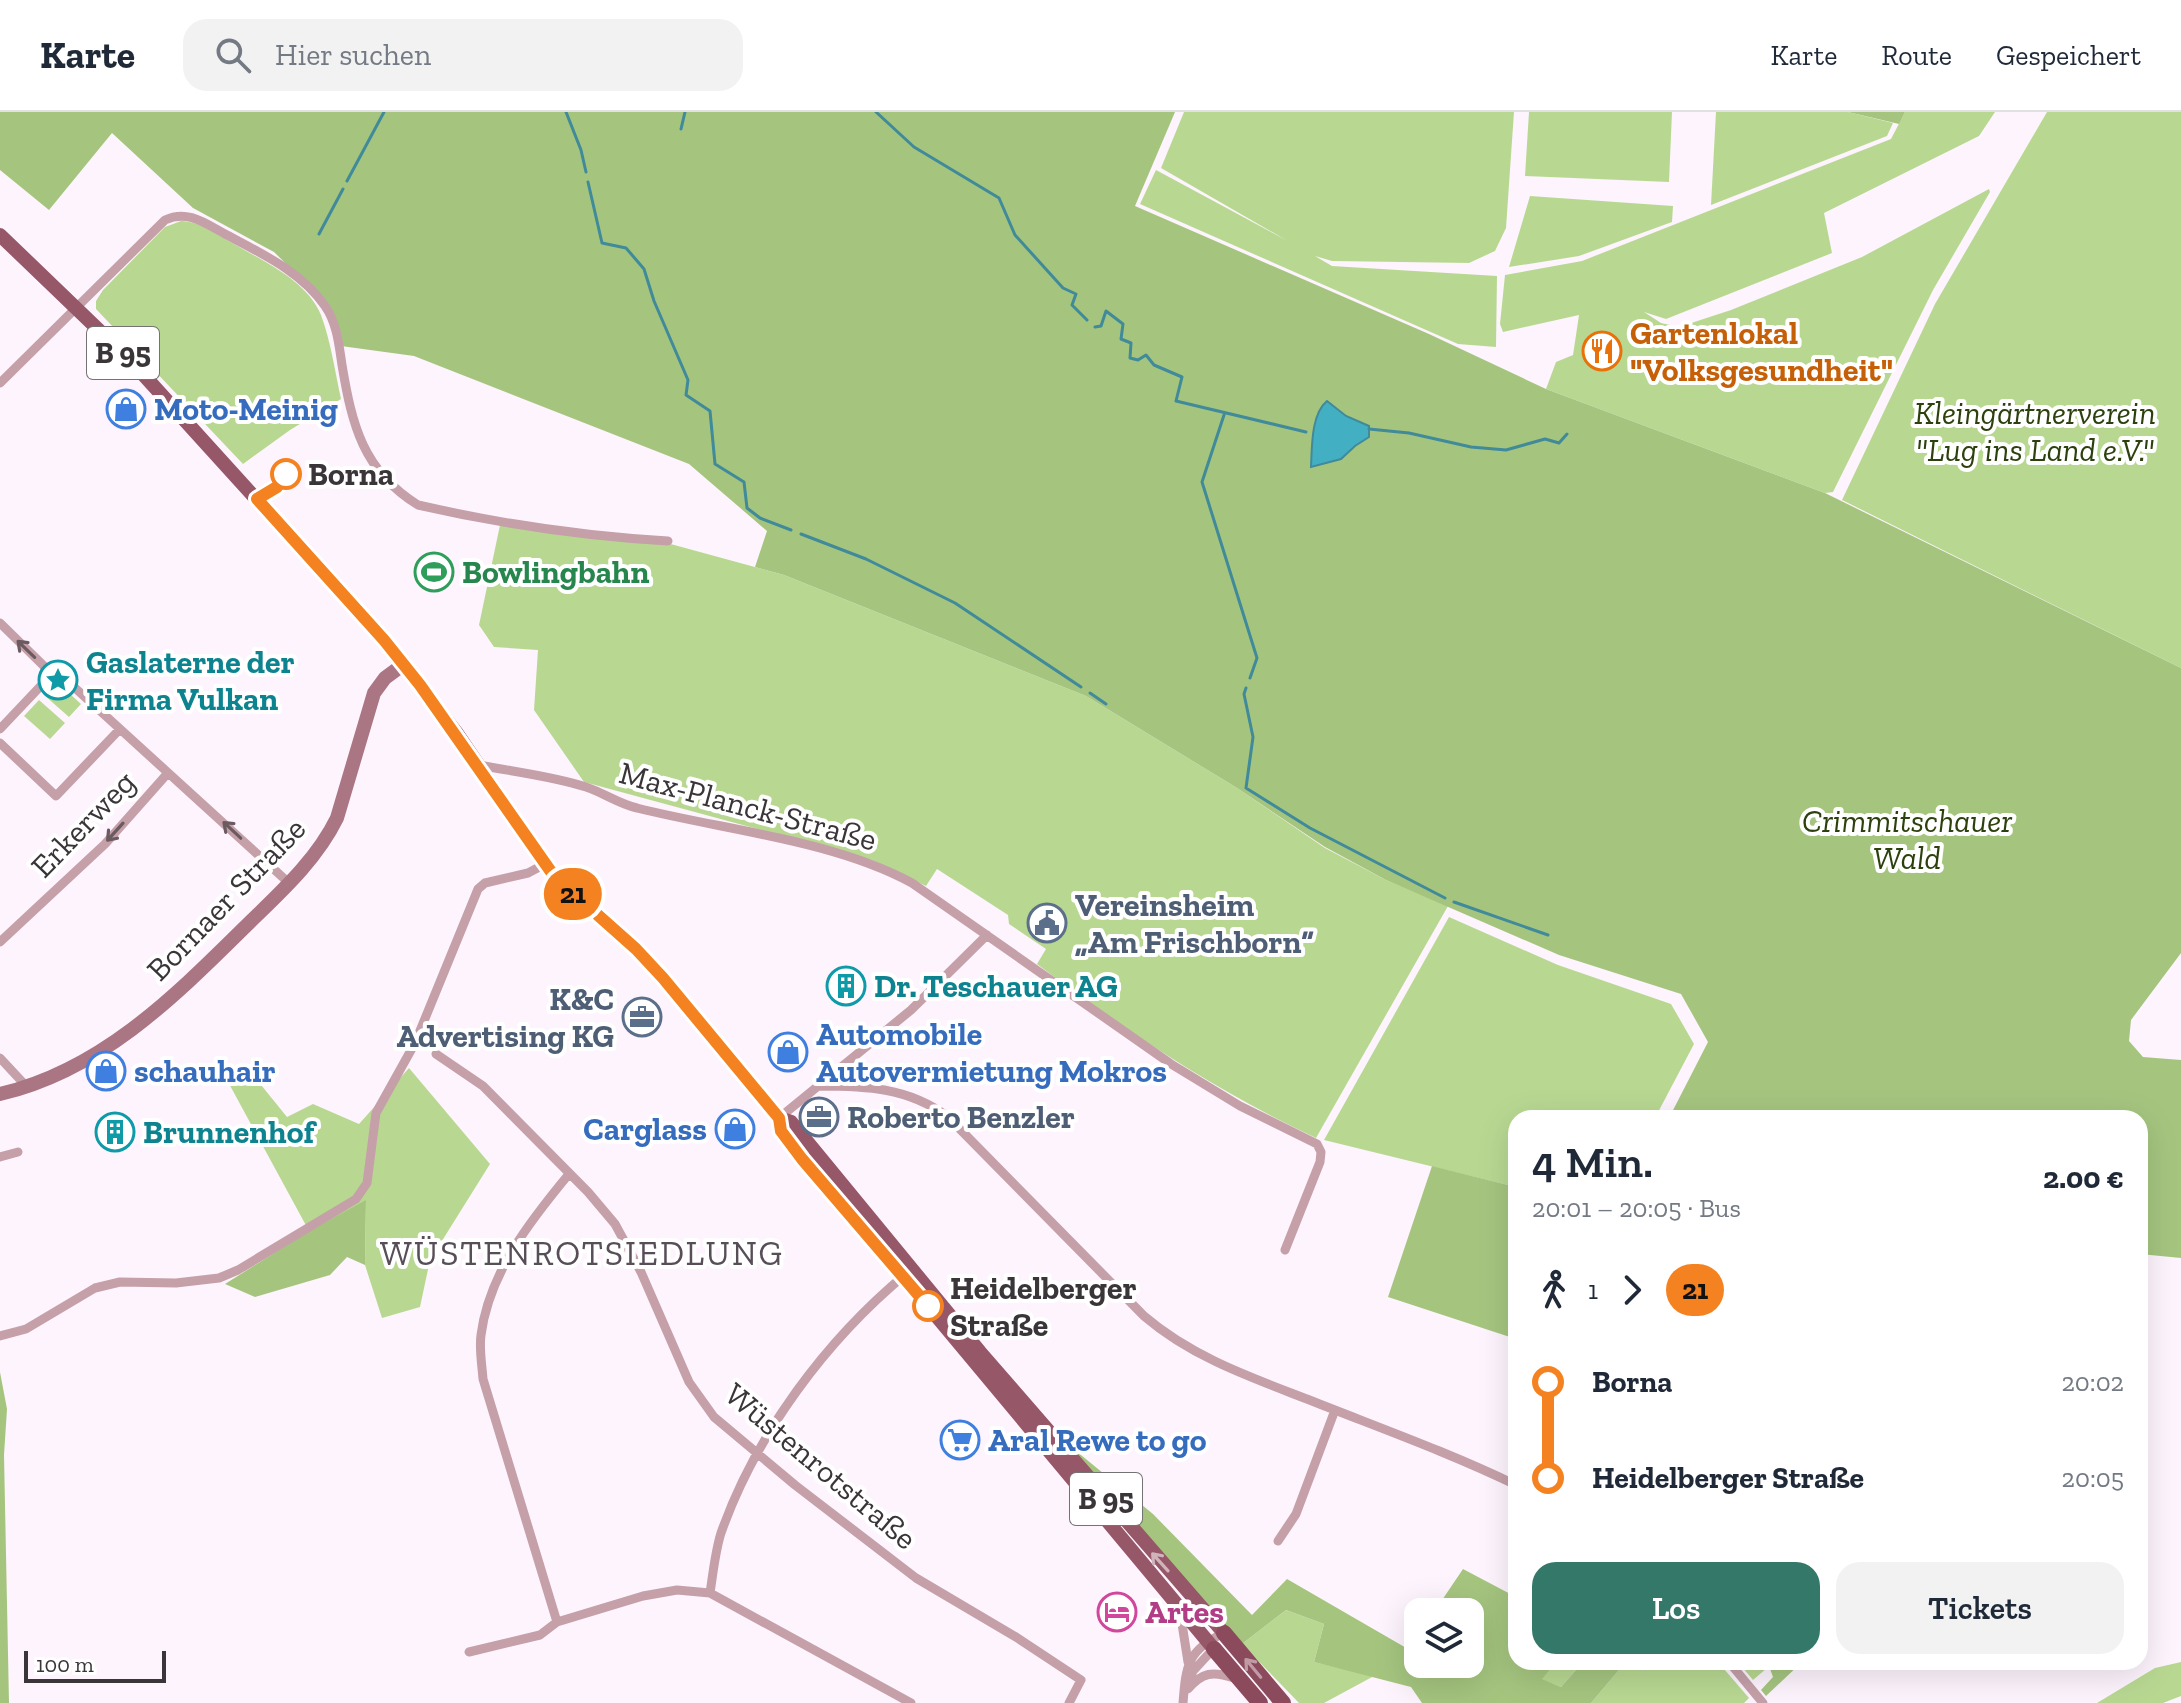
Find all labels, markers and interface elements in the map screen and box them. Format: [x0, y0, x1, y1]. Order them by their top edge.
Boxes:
search box [183, 19, 743, 91]
text: Karte [40, 32, 135, 78]
icon: search [211, 33, 255, 77]
text: Hier suchen [275, 37, 431, 73]
text: Karte [1771, 39, 1837, 72]
text: Route [1881, 39, 1952, 72]
text: Gespeichert [1996, 39, 2141, 72]
place label: Gartenlokal "Volksgesundheit" [1630, 314, 1893, 389]
road number: B 95 [87, 327, 159, 379]
restaurant icon: Gartenlokal "Volksgesundheit" [1581, 330, 1623, 372]
shop icon: Moto-Meinig [105, 388, 147, 430]
place label: Moto-Meinig [154, 390, 338, 428]
park label: Kleingärtnerverein "Lug ins Land e.V." [1914, 394, 2156, 469]
place label: Borna [308, 455, 394, 493]
marker: Borna [271, 459, 301, 489]
sports icon: Bowlingbahn [413, 551, 455, 593]
place label: Bowlingbahn [462, 553, 649, 591]
one-way arrow [17, 640, 36, 659]
place label: Gaslaterne der Firma Vulkan [86, 643, 295, 718]
place icon: Gaslaterne der Firma Vulkan [37, 659, 79, 701]
street label: Max-Planck-Straße [615, 753, 881, 859]
street label: Erkerweg [23, 763, 143, 885]
park label: Crimmitschauer Wald [1802, 802, 2013, 877]
street label: Bornaer Straße [139, 810, 313, 988]
one-way arrow [223, 821, 243, 839]
one-way arrow [106, 822, 124, 842]
line badge: 21 [537, 868, 609, 920]
text: 21 [560, 877, 586, 910]
place label: Vereinsheim „Am Frischborn“ [1075, 886, 1314, 961]
public building icon: Vereinsheim „Am Frischborn“ [1026, 902, 1068, 944]
building icon: Dr. Teschauer AG [825, 965, 867, 1007]
place label: Dr. Teschauer AG [874, 967, 1118, 1005]
place label: K&C Advertising KG [396, 980, 614, 1055]
office icon: K&C Advertising KG [621, 996, 663, 1038]
place label: Automobile Autovermietung Mokros [816, 1015, 1167, 1090]
shop icon: Automobile Autovermietung Mokros [767, 1031, 809, 1073]
shop icon: schauhair [85, 1050, 127, 1092]
place label: schauhair [134, 1052, 276, 1090]
office icon: Roberto Benzler [798, 1096, 840, 1138]
place label: Roberto Benzler [847, 1098, 1075, 1136]
shop icon: Carglass [714, 1108, 756, 1150]
place label: Carglass [583, 1110, 707, 1148]
building icon: Brunnenhof [94, 1111, 136, 1153]
place label: Brunnenhof [143, 1113, 317, 1151]
text: 4 Min. [1532, 1135, 1653, 1188]
text: 2.00 € [2043, 1160, 2124, 1196]
text: 20:01 – 20:05 · Bus [1532, 1192, 1741, 1224]
district label: WÜSTENROTSIEDLUNG [380, 1233, 784, 1274]
icon: walk [1532, 1268, 1576, 1312]
icon: forward [1610, 1268, 1654, 1312]
place label: Heidelberger Straße [950, 1269, 1137, 1344]
text: 21 [1682, 1273, 1708, 1306]
text: 1 [1588, 1274, 1598, 1306]
marker: Heidelberger Straße [913, 1291, 943, 1321]
text: Borna [1592, 1364, 1673, 1400]
text: 20:02 [2061, 1366, 2124, 1398]
street label: Wüstenrotstraße [717, 1375, 925, 1557]
supermarket icon: Aral Rewe to go [939, 1419, 981, 1461]
place label: Aral Rewe to go [988, 1421, 1207, 1459]
text: Heidelberger Straße [1592, 1460, 1864, 1496]
text: 20:05 [2062, 1462, 2124, 1494]
road number: B 95 [1070, 1473, 1142, 1525]
one-way arrow [1151, 1552, 1169, 1572]
button: Los [1532, 1562, 1820, 1654]
button: Tickets [1836, 1562, 2124, 1654]
hotel icon: Artes [1096, 1591, 1138, 1633]
place label: Artes [1145, 1593, 1224, 1631]
map controls [1404, 1598, 1484, 1678]
button: layers [1404, 1598, 1484, 1678]
scale bar [24, 1647, 166, 1683]
text: 100 m [36, 1651, 94, 1678]
one-way arrow [1244, 1659, 1262, 1679]

